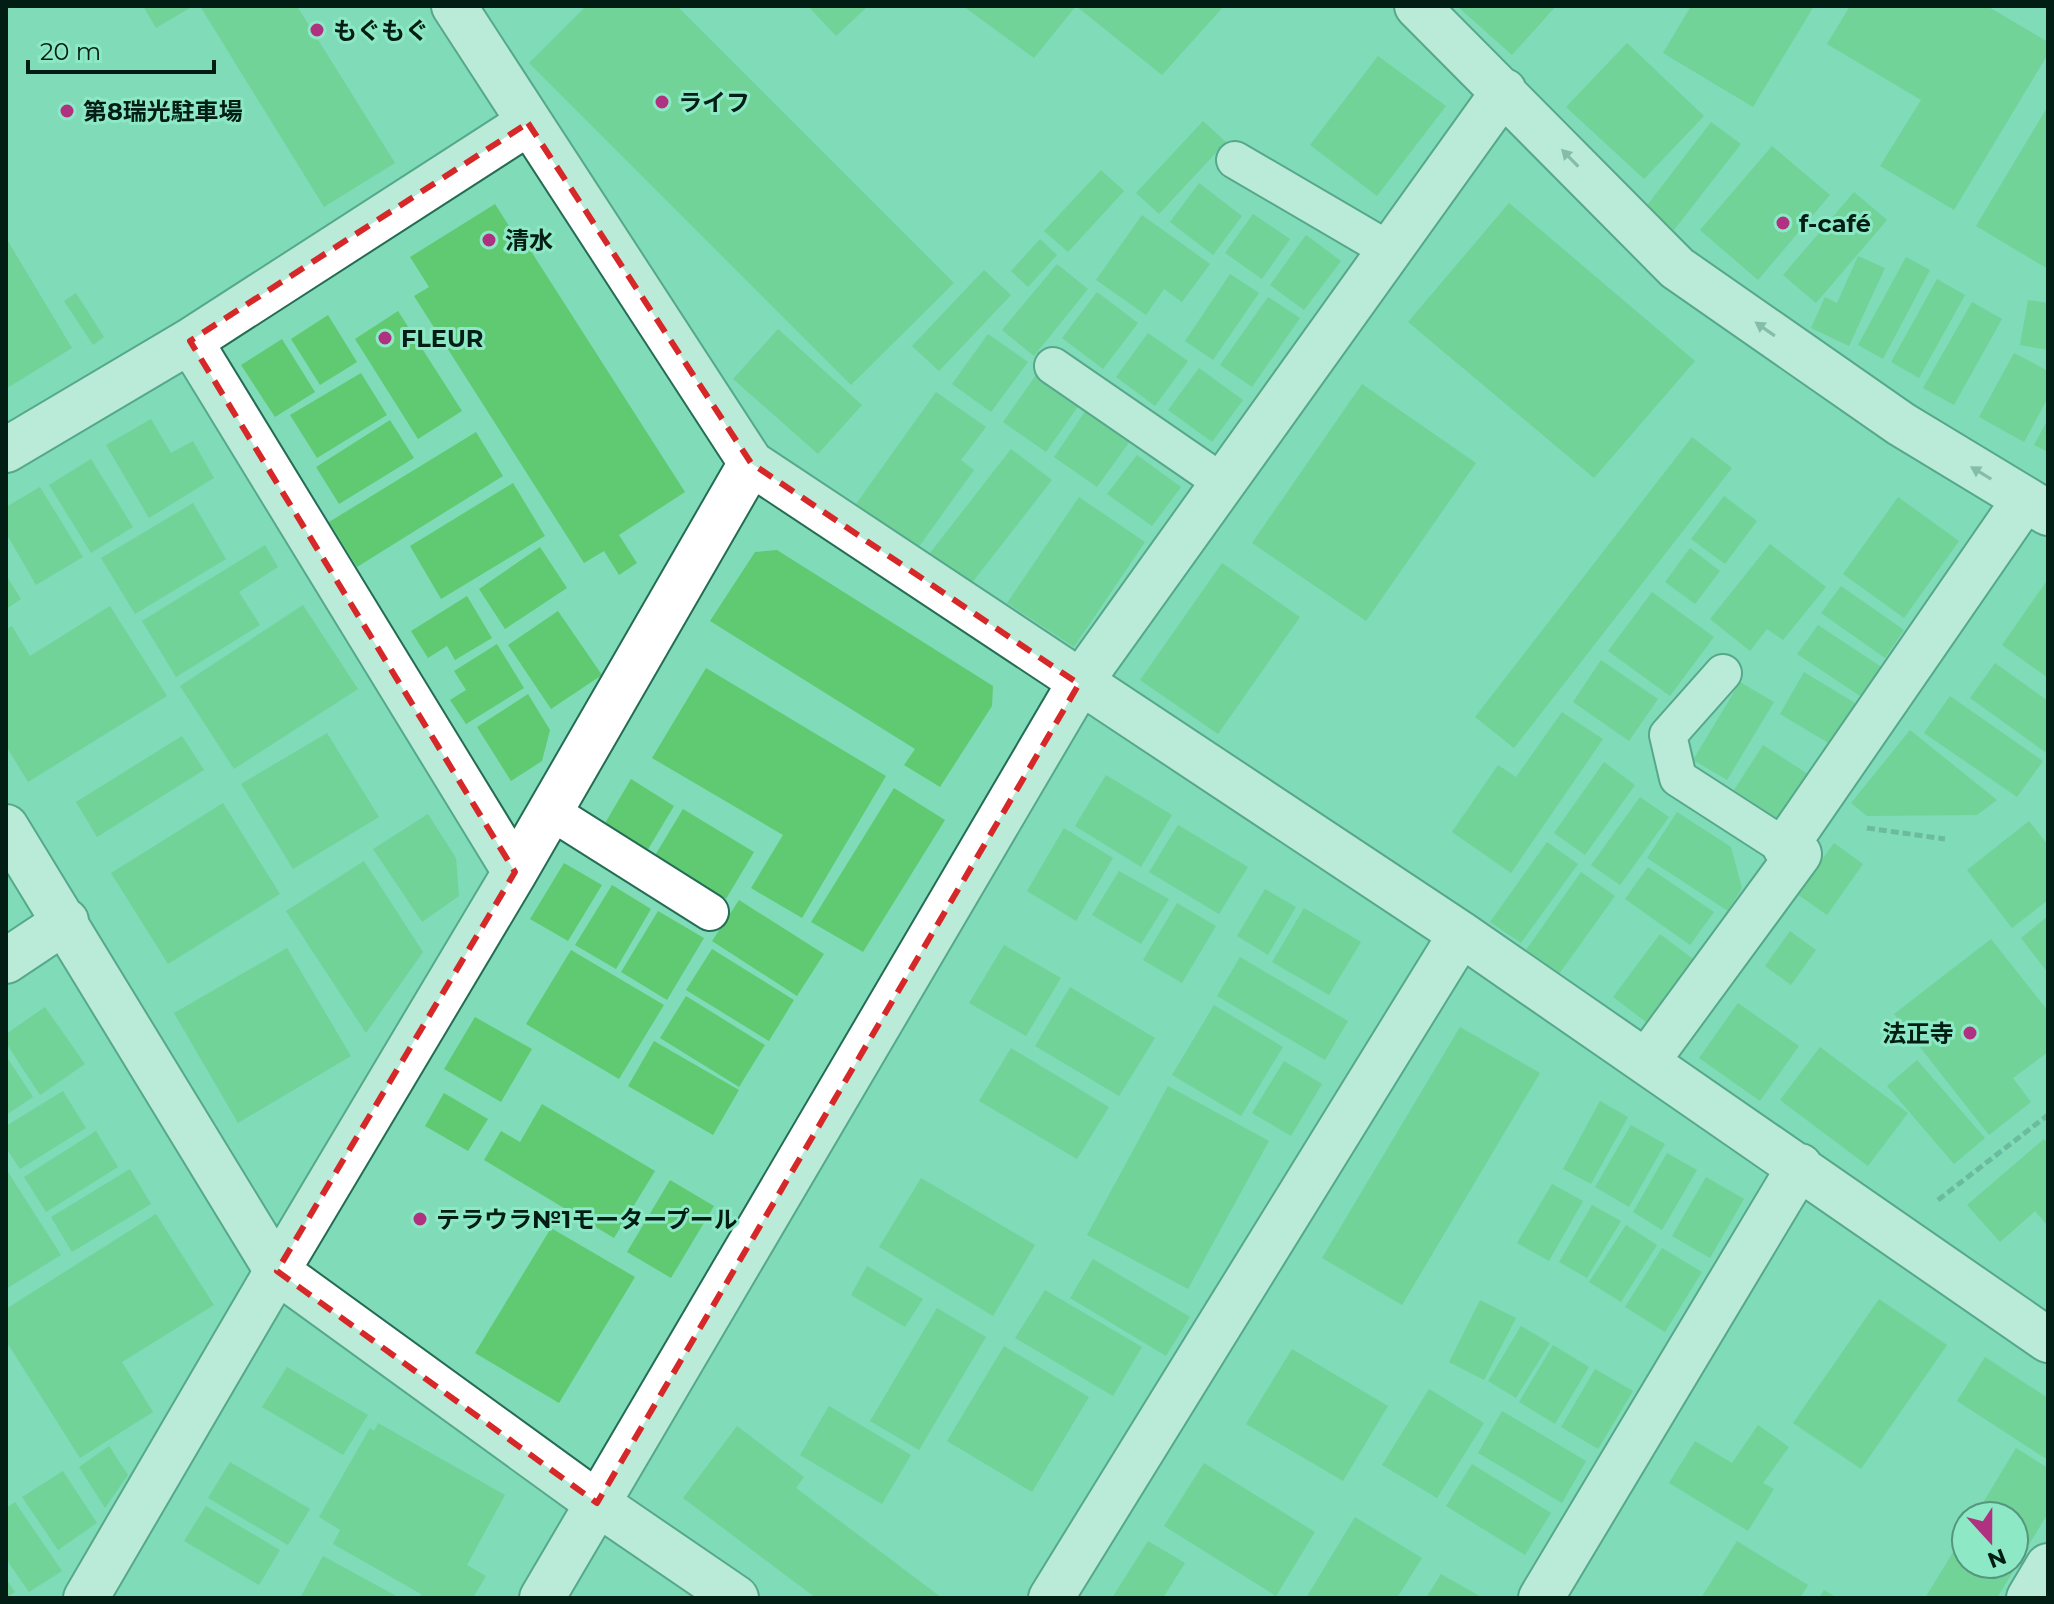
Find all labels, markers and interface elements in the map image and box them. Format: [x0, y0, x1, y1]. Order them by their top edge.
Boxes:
place label: もぐもぐ [333, 16, 429, 45]
marker: もぐもぐ [308, 21, 326, 39]
scale bar [28, 24, 214, 74]
text: 20 m [40, 37, 101, 66]
place label: ライフ [678, 88, 750, 117]
marker: ライフ [653, 93, 671, 111]
place label: 第8瑞光駐車場 [83, 97, 243, 126]
marker: 第8瑞光駐車場 [58, 102, 76, 120]
one-way arrow [1561, 149, 1580, 168]
place label: f-café [1799, 209, 1871, 238]
marker: f-café [1774, 214, 1792, 232]
place label: 清水 [505, 226, 553, 255]
marker: 清水 [480, 231, 498, 249]
one-way arrow [1754, 322, 1775, 337]
place label: FLEUR [401, 324, 484, 353]
marker: FLEUR [376, 329, 394, 347]
one-way arrow [1970, 466, 1992, 480]
place label: 法正寺 [1882, 1019, 1954, 1048]
marker: 法正寺 [1961, 1024, 1979, 1042]
place label: テラウラ№1モータープール [436, 1205, 738, 1234]
marker: テラウラ№1モータープール [411, 1210, 429, 1228]
north arrow [1950, 1500, 2030, 1580]
text: N [1984, 1542, 2010, 1574]

